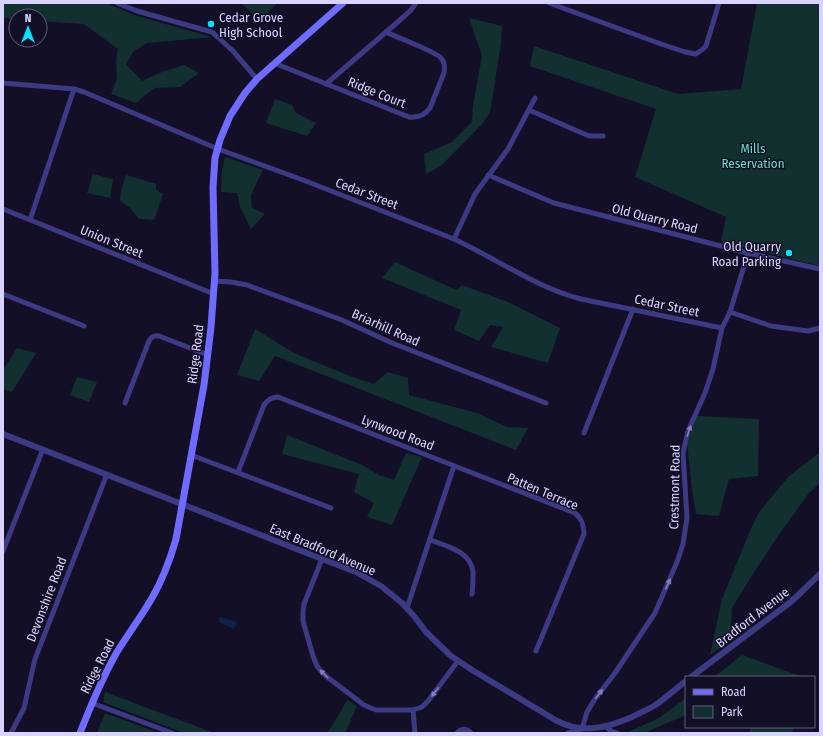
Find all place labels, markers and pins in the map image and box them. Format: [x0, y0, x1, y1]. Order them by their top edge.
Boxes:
place label: Cedar Grove High School [219, 10, 283, 40]
marker: Cedar Grove High School [206, 19, 216, 29]
place label: Old Quarry Road Parking [712, 239, 782, 269]
marker: Old Quarry Road Parking [784, 248, 794, 258]

